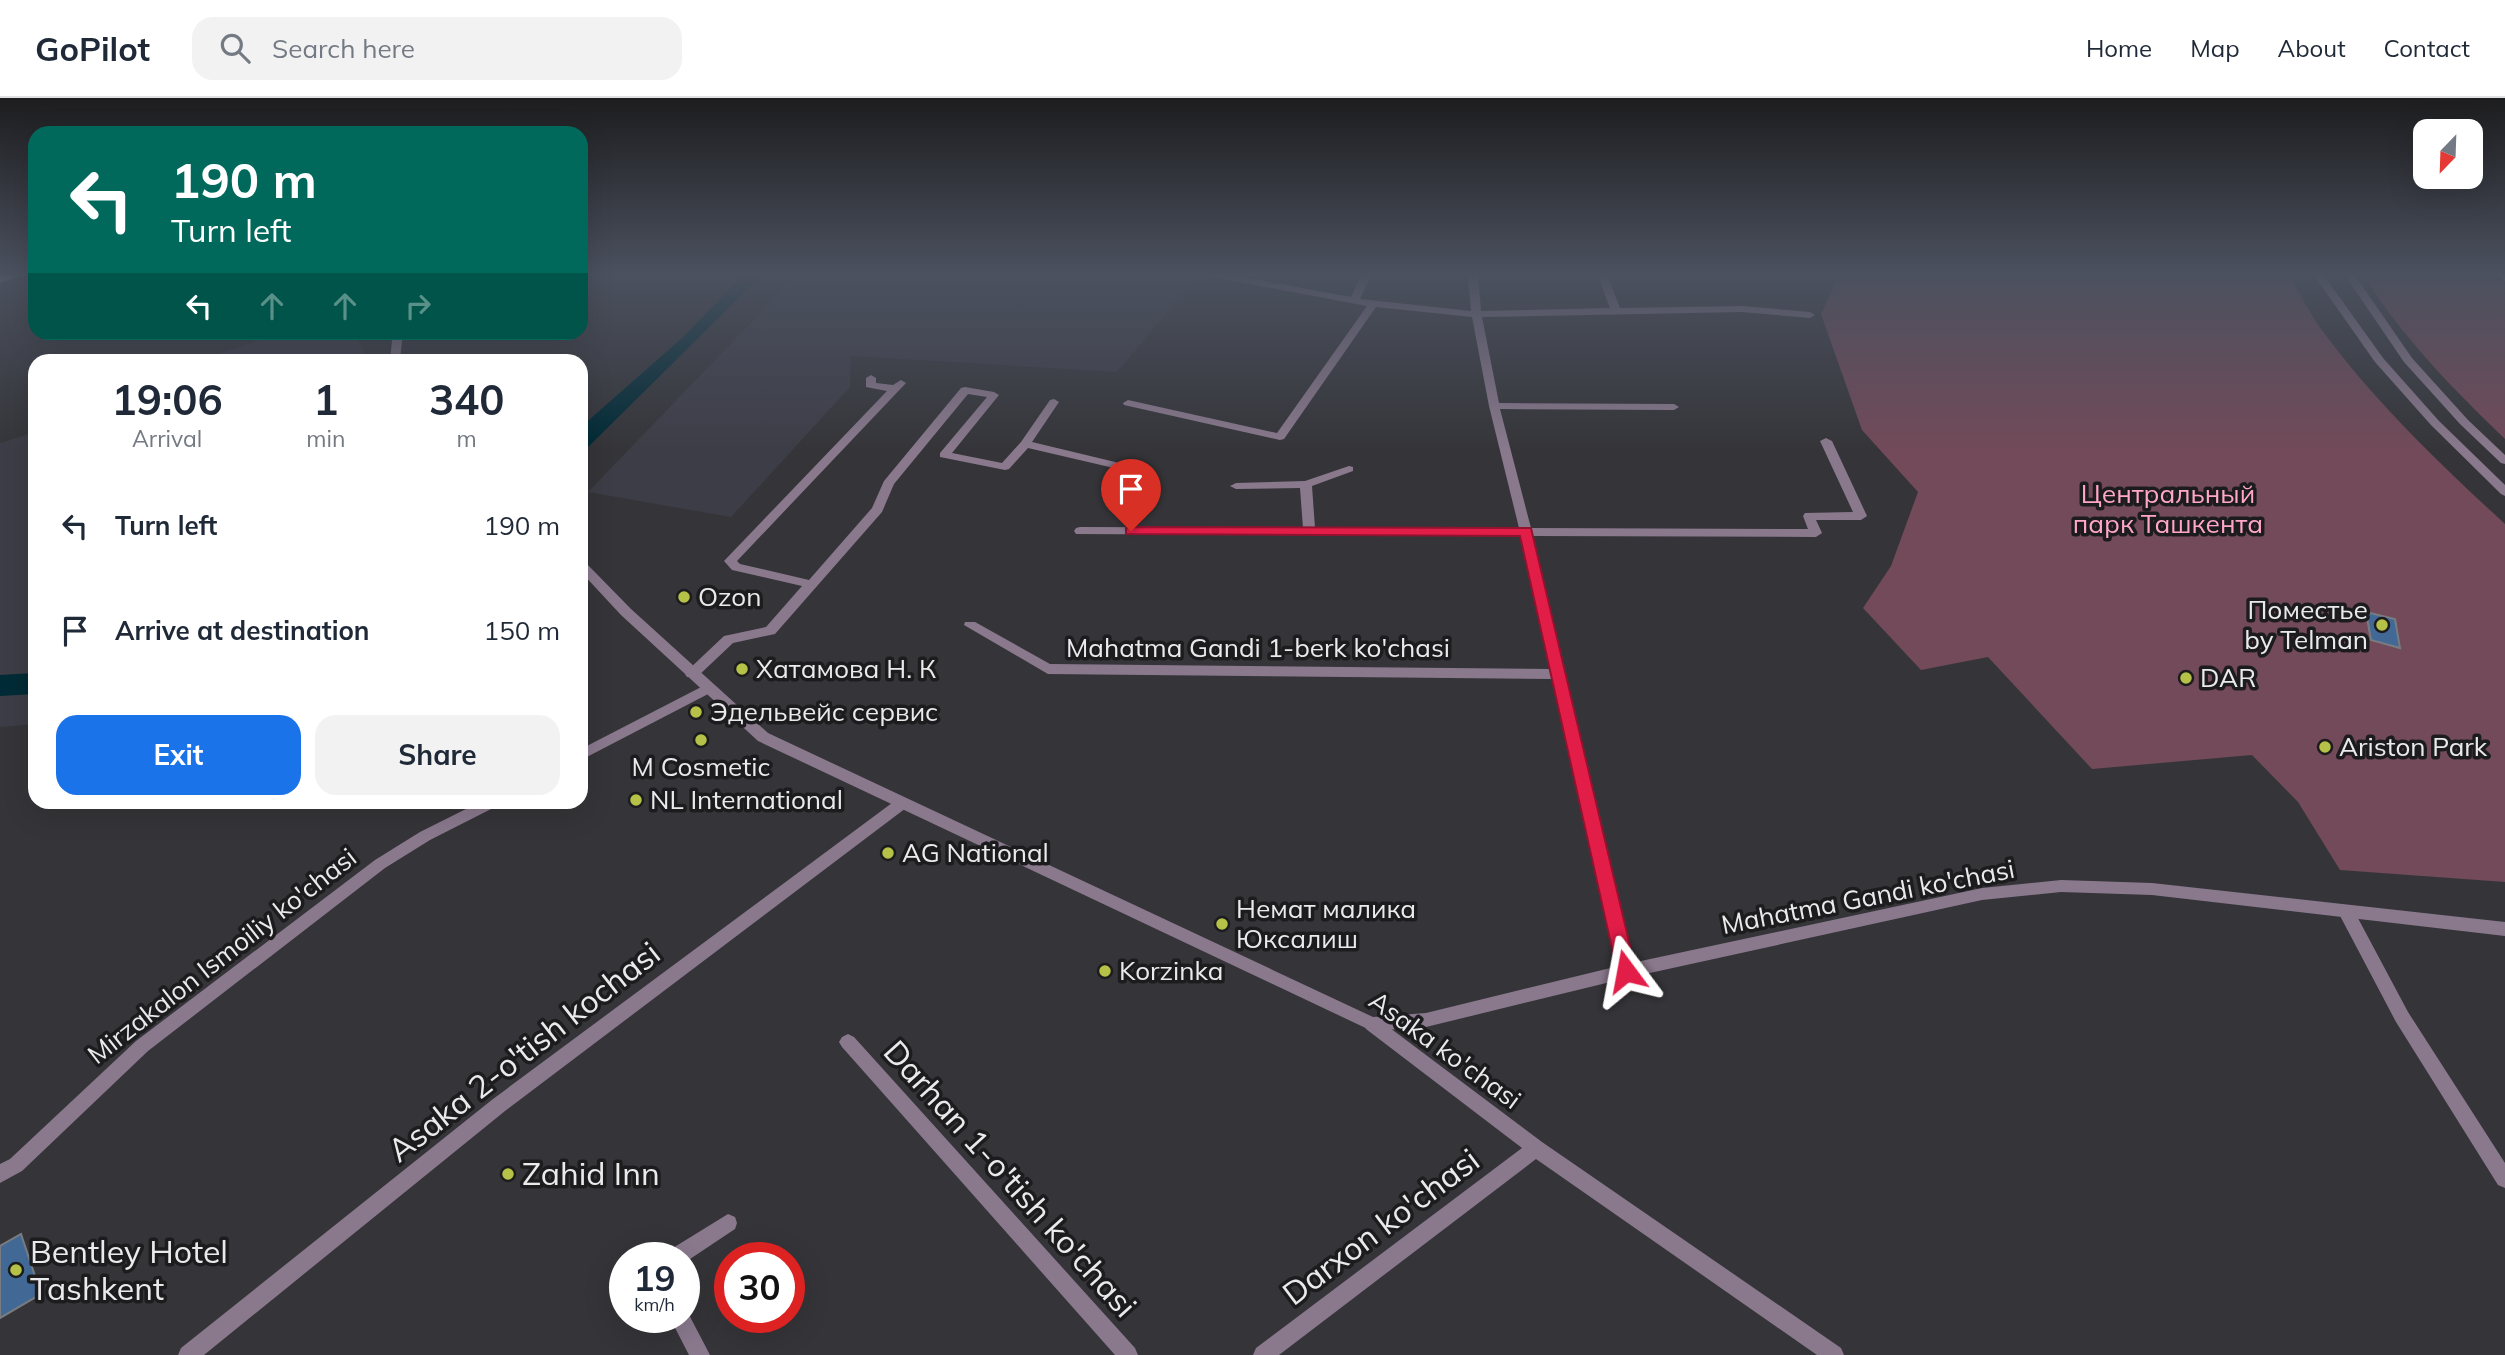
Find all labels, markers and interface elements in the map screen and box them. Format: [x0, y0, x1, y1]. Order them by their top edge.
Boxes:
search box [192, 17, 682, 80]
text: GoPilot [35, 28, 150, 69]
icon: search [216, 29, 254, 67]
text: Search here [272, 32, 415, 65]
text: Home [2086, 33, 2152, 63]
text: Map [2190, 33, 2240, 63]
text: About [2278, 33, 2346, 63]
text: Contact [2384, 33, 2470, 63]
north arrow [2413, 119, 2483, 189]
map controls [2413, 119, 2483, 189]
text: 190 m [171, 149, 317, 210]
icon: left [56, 154, 147, 245]
text: Turn left [171, 210, 291, 250]
icon: left [180, 287, 218, 325]
icon: ahead [253, 287, 291, 325]
icon: ahead [326, 287, 364, 325]
icon: right [399, 287, 437, 325]
text: 19:06 [112, 373, 223, 426]
text: 1 [313, 373, 338, 426]
text: 340 [429, 373, 504, 426]
text: Arrival [132, 424, 202, 453]
text: min [306, 424, 345, 453]
text: m [457, 424, 477, 453]
pin [1101, 459, 1161, 531]
icon: arrive [1112, 470, 1150, 508]
park label: Центральный парк Ташкента [2073, 477, 2263, 540]
icon: left [56, 507, 94, 545]
text: Turn left [115, 509, 217, 542]
text: 190 m [484, 509, 560, 542]
place label: Ozon [698, 580, 761, 613]
marker: Ozon [676, 589, 692, 605]
place label: Поместье by Telman [2244, 593, 2368, 656]
icon: arrive [56, 612, 94, 650]
text: Arrive at destination [115, 614, 370, 647]
text: 150 m [484, 614, 560, 647]
marker: Поместье by Telman [2374, 617, 2390, 633]
street label: Mahatma Gandi 1-berk ko'chasi [1066, 631, 1450, 664]
place label: Хатамова Н. К [756, 652, 936, 685]
marker: Хатамова Н. К [734, 661, 750, 677]
place label: DAR [2200, 661, 2256, 694]
marker: DAR [2178, 670, 2194, 686]
place label: Эдельвейс сервис [710, 695, 938, 728]
marker: Эдельвейс сервис [688, 704, 704, 720]
button: Exit [56, 715, 301, 795]
button: Share [315, 715, 560, 795]
place label: Ariston Park [2339, 730, 2488, 763]
marker: M Cosmetic [693, 732, 709, 748]
marker: Ariston Park [2317, 739, 2333, 755]
place label: M Cosmetic [632, 750, 770, 783]
place label: NL International [650, 783, 843, 816]
marker: NL International [628, 792, 644, 808]
place label: AG National [902, 836, 1049, 869]
street label: Mirzakalon Ismoiliy ko'chasi [81, 840, 363, 1071]
marker: AG National [880, 845, 896, 861]
street label: Mahatma Gandi ko'chasi [1719, 852, 2017, 941]
place label: Немат малика Юксалиш [1236, 892, 1416, 955]
marker: Немат малика Юксалиш [1214, 916, 1230, 932]
street label: Asaka 2-o'tish kochasi [379, 933, 667, 1170]
position arrow [1589, 934, 1663, 1008]
place label: Korzinka [1119, 954, 1223, 987]
marker: Korzinka [1097, 963, 1113, 979]
street label: Asaka ko'chasi [1363, 983, 1528, 1116]
street label: Darhan 1-o'tish ko'chasi [876, 1032, 1146, 1325]
street label: Darxon ko'chasi [1274, 1139, 1487, 1313]
place label: Zahid Inn [522, 1153, 660, 1193]
marker: Zahid Inn [500, 1166, 516, 1182]
place label: Bentley Hotel Tashkent [30, 1231, 228, 1308]
speed limit sign: 30 [714, 1242, 805, 1333]
text: 19 [633, 1256, 676, 1300]
marker: Bentley Hotel Tashkent [8, 1262, 24, 1278]
text: km/h [634, 1293, 675, 1316]

